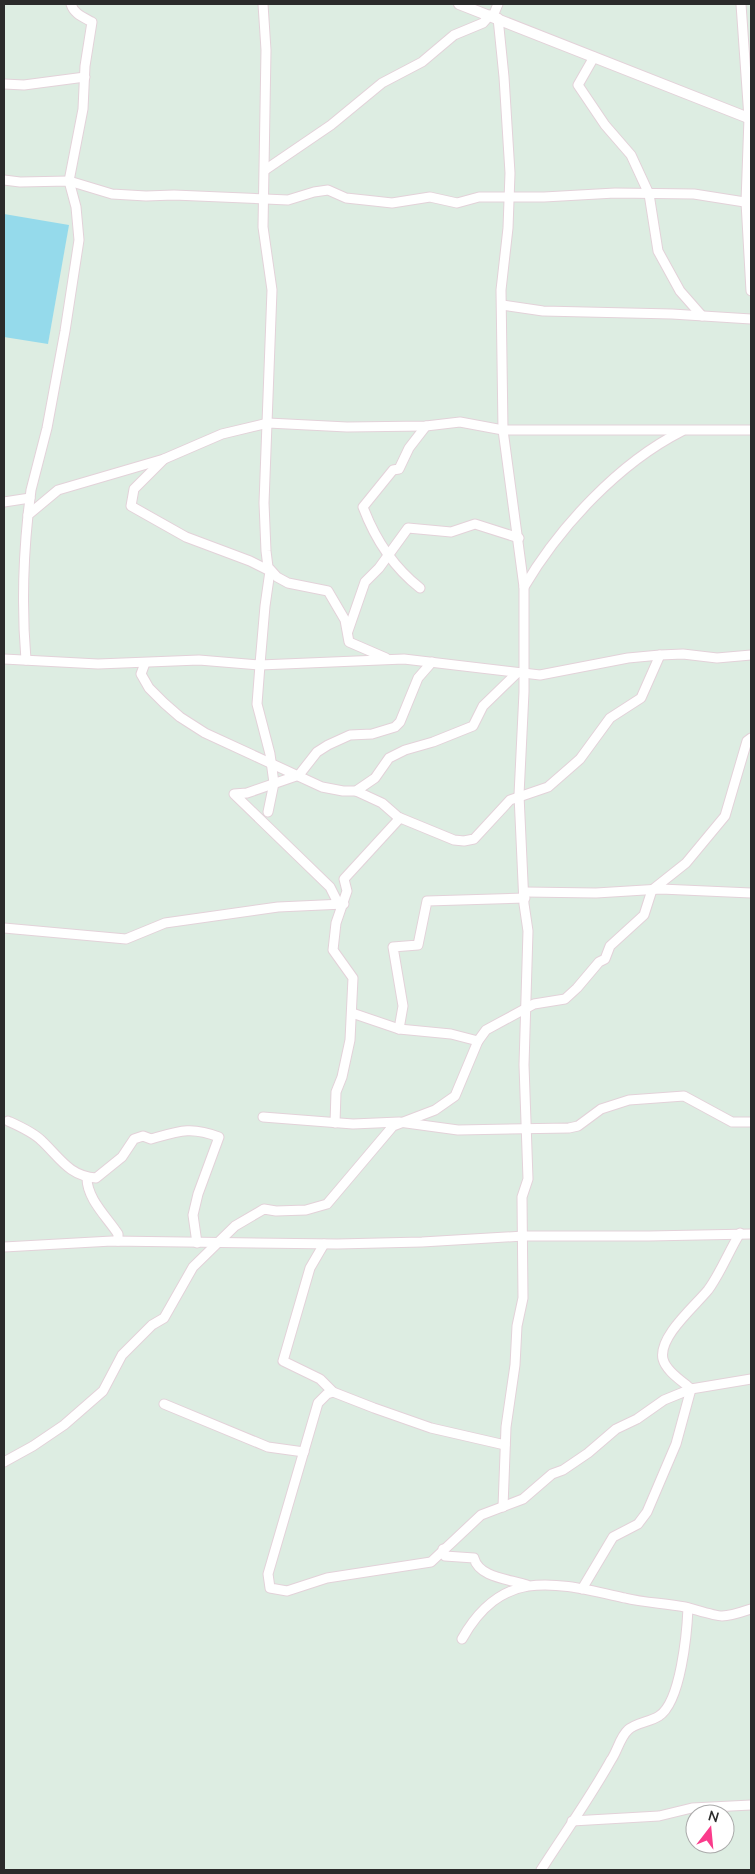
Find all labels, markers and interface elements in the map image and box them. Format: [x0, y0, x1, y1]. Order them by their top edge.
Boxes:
north arrow [685, 1804, 735, 1854]
text: N [706, 1806, 721, 1828]

